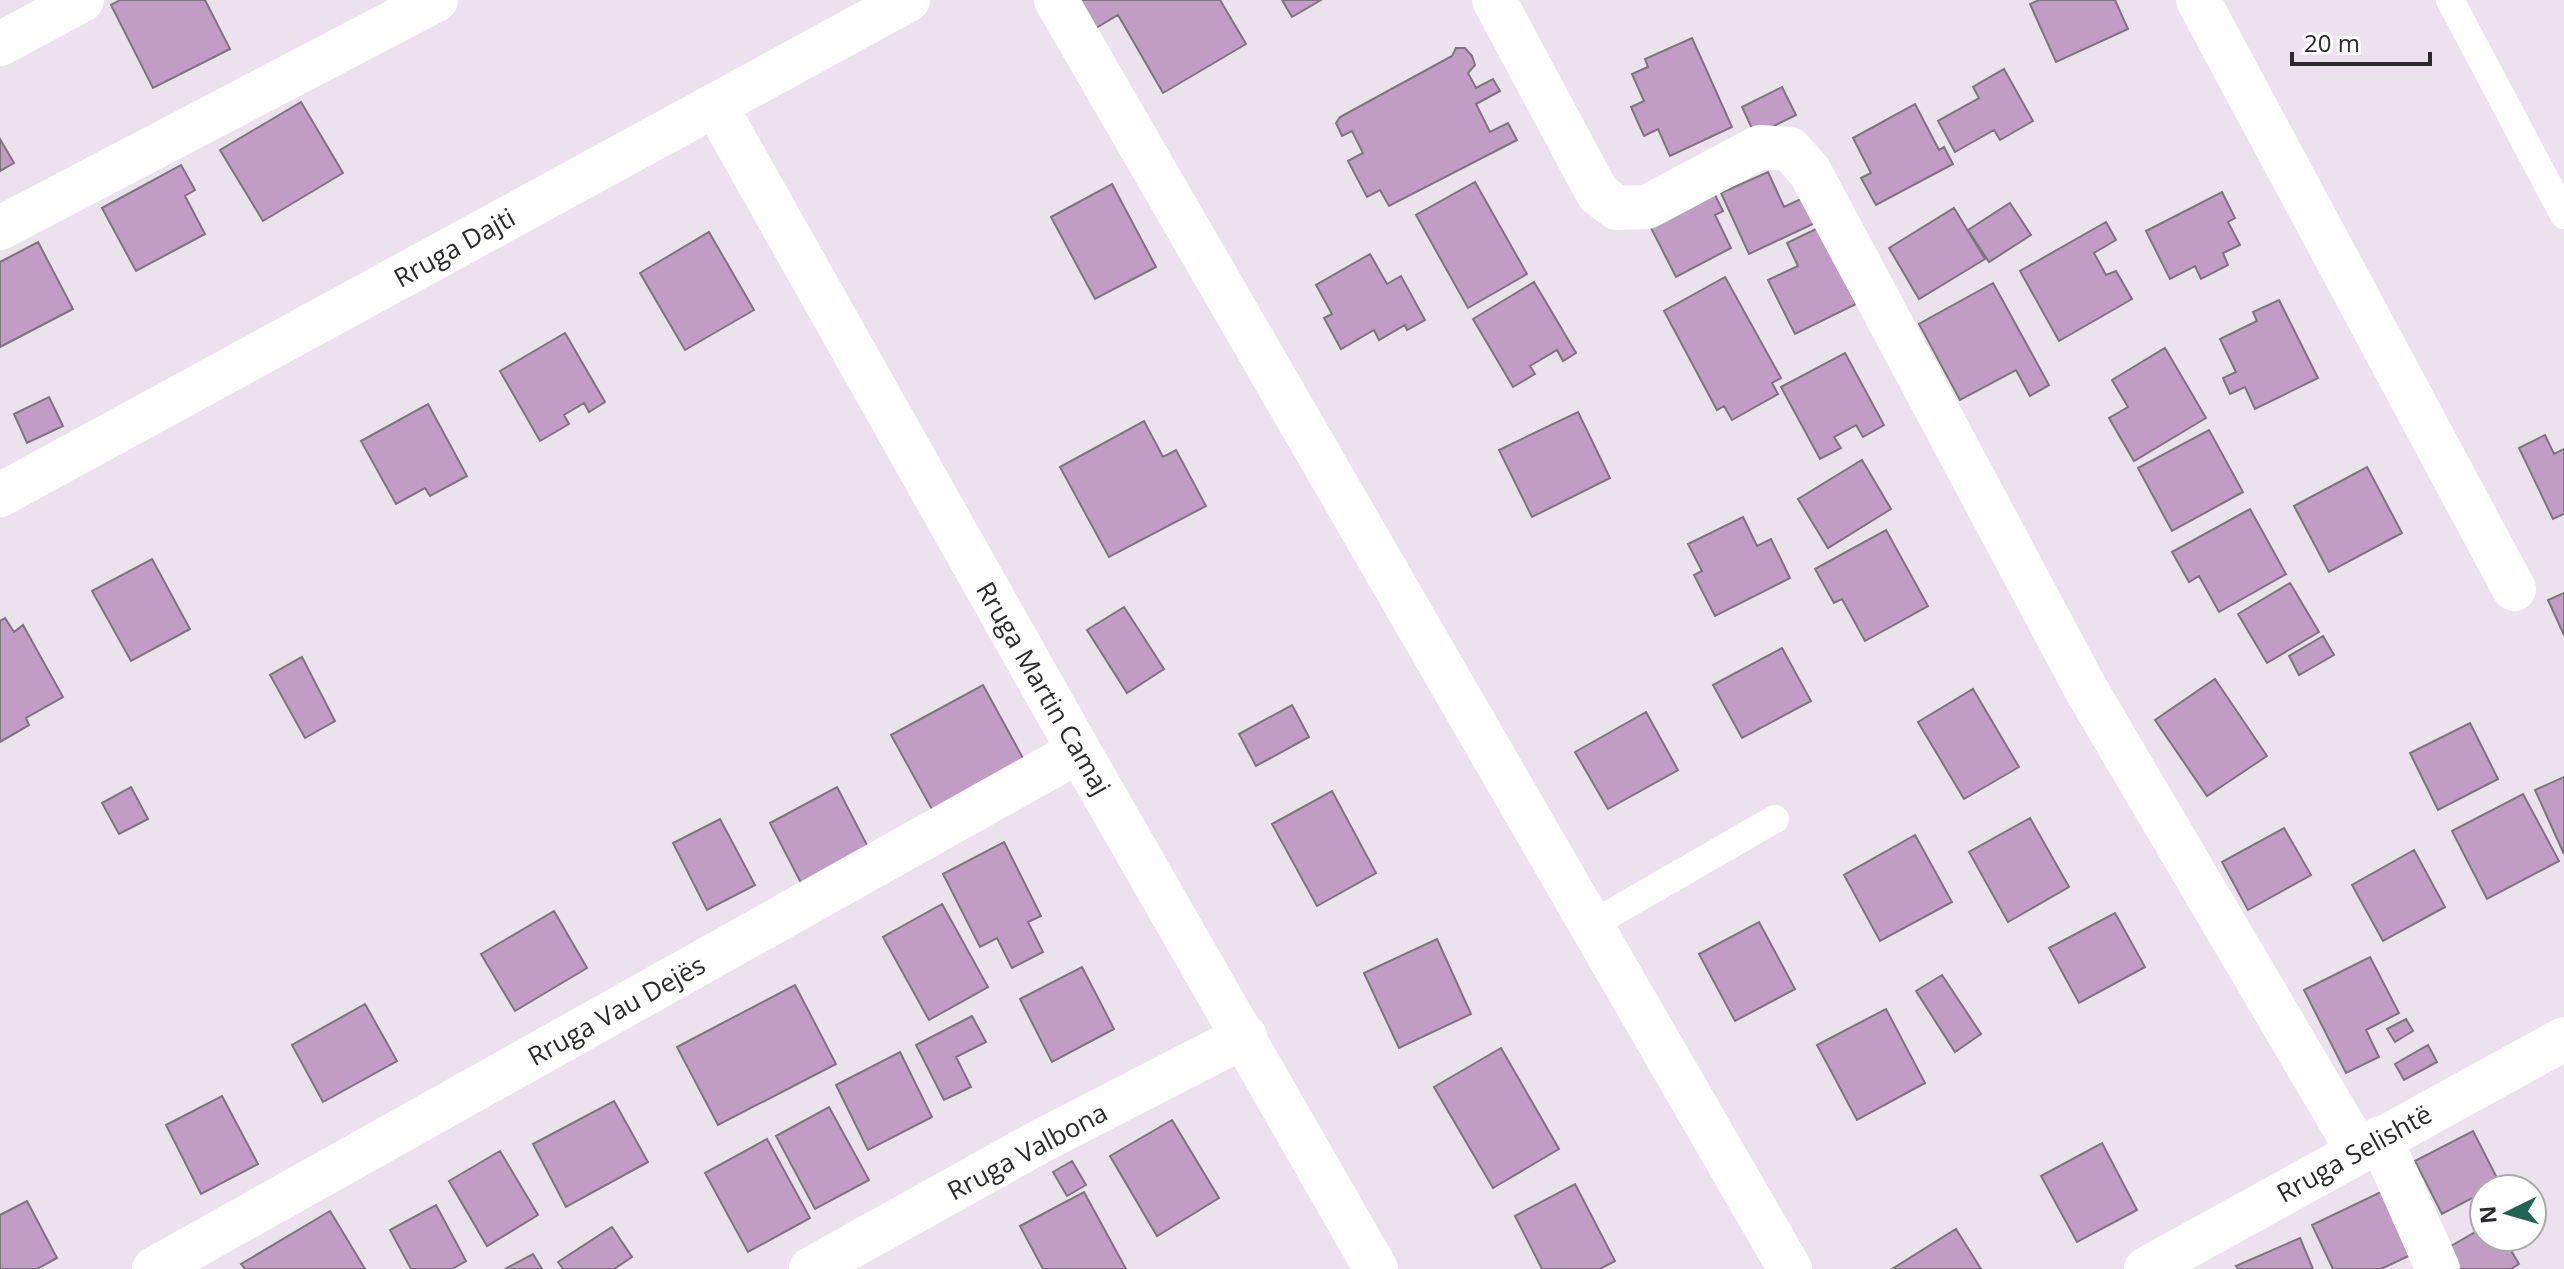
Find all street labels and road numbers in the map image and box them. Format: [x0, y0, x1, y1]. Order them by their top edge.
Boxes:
street label: Rruga Dajti [387, 199, 521, 295]
street label: Rruga Martin Camaj [968, 575, 1120, 801]
street label: Rruga Vau Dejës [521, 946, 711, 1074]
street label: Rruga Valbona [941, 1094, 1113, 1208]
street label: Rruga Selishtë [2270, 1096, 2438, 1210]

